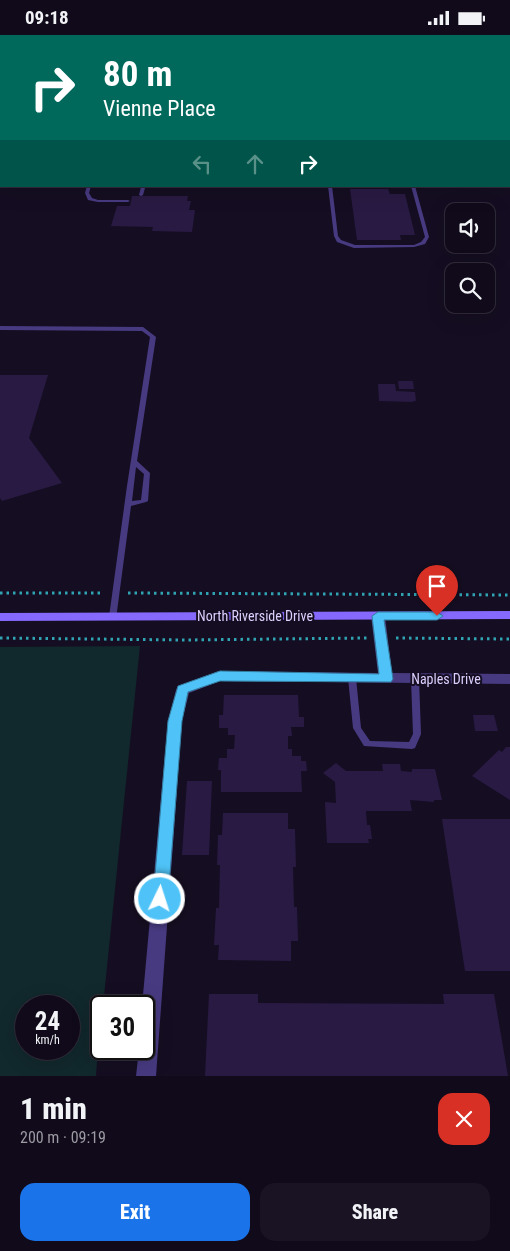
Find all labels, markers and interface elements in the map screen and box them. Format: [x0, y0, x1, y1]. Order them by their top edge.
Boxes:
text: 09:18 [25, 6, 69, 29]
text: 80 m [103, 54, 172, 95]
icon: right [20, 55, 85, 120]
text: Vienne Place [103, 96, 216, 121]
icon: left [188, 150, 216, 178]
icon: ahead [241, 150, 269, 178]
icon: right [294, 150, 322, 178]
map controls [445, 203, 495, 313]
button: sound [445, 203, 495, 253]
button: search [445, 263, 495, 313]
pin [416, 565, 458, 616]
icon: arrive [423, 572, 451, 600]
street label: North Riverside Drive [197, 608, 313, 624]
street label: Naples Drive [411, 671, 481, 687]
position arrow [133, 872, 185, 924]
speed limit sign: 30 [90, 995, 155, 1060]
text: 24 [35, 1007, 60, 1036]
text: km/h [35, 1033, 60, 1047]
text: 1 min [20, 1091, 87, 1126]
button: close [438, 1093, 490, 1145]
text: 200 m · 09:19 [20, 1128, 106, 1147]
button: Exit [20, 1183, 250, 1241]
button: Share [260, 1183, 490, 1241]

